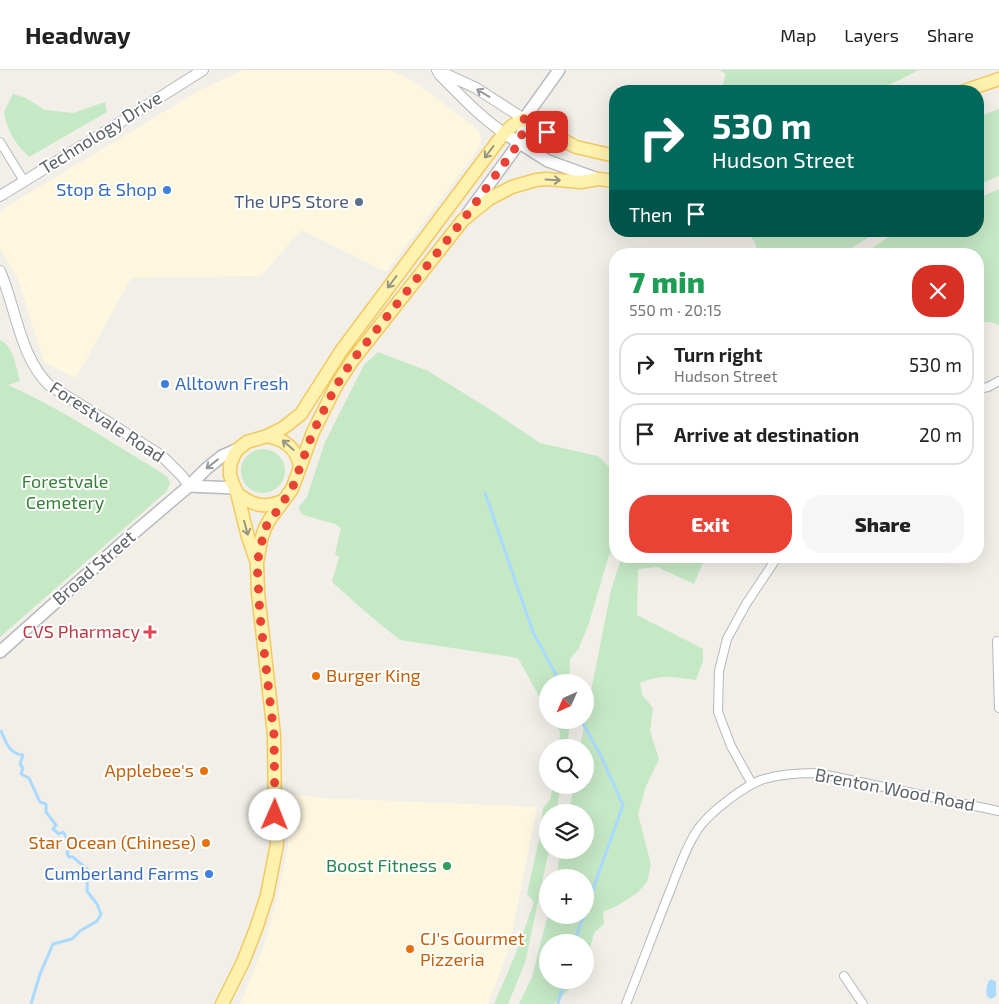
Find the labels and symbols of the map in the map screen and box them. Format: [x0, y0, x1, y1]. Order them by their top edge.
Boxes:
street label: Technology Drive [35, 86, 165, 178]
one-way arrow [477, 87, 491, 97]
pin [526, 111, 568, 153]
one-way arrow [484, 145, 495, 158]
one-way arrow [545, 175, 561, 184]
place label: Stop & Shop [56, 178, 157, 200]
marker: Stop & Shop [161, 184, 173, 196]
place label: The UPS Store [234, 190, 349, 212]
marker: The UPS Store [353, 196, 365, 208]
one-way arrow [387, 275, 398, 288]
place label: Alltown Fresh [175, 372, 289, 394]
street label: Forestvale Road [46, 376, 169, 466]
marker: Alltown Fresh [159, 378, 171, 390]
one-way arrow [281, 440, 294, 451]
one-way arrow [205, 459, 218, 470]
park label: Forestvale Cemetery [22, 470, 108, 513]
one-way arrow [242, 520, 251, 536]
street label: Broad Street [47, 525, 139, 609]
place label: CVS Pharmacy [23, 620, 140, 642]
marker: CVS Pharmacy [144, 626, 156, 638]
place label: Burger King [326, 664, 421, 686]
marker: Burger King [310, 670, 322, 682]
north arrow [539, 674, 594, 729]
place label: Applebee's [105, 759, 194, 781]
street label: Brenton Wood Road [813, 763, 977, 815]
marker: Applebee's [198, 765, 210, 777]
position arrow [248, 788, 300, 840]
place label: Star Ocean (Chinese) [28, 831, 196, 853]
marker: Star Ocean (Chinese) [200, 837, 212, 849]
place label: Boost Fitness [326, 854, 437, 876]
marker: Boost Fitness [441, 860, 453, 872]
place label: Cumberland Farms [44, 862, 199, 884]
marker: Cumberland Farms [203, 868, 215, 880]
place label: CJ's Gourmet Pizzeria [420, 927, 525, 970]
marker: CJ's Gourmet Pizzeria [404, 943, 416, 955]

